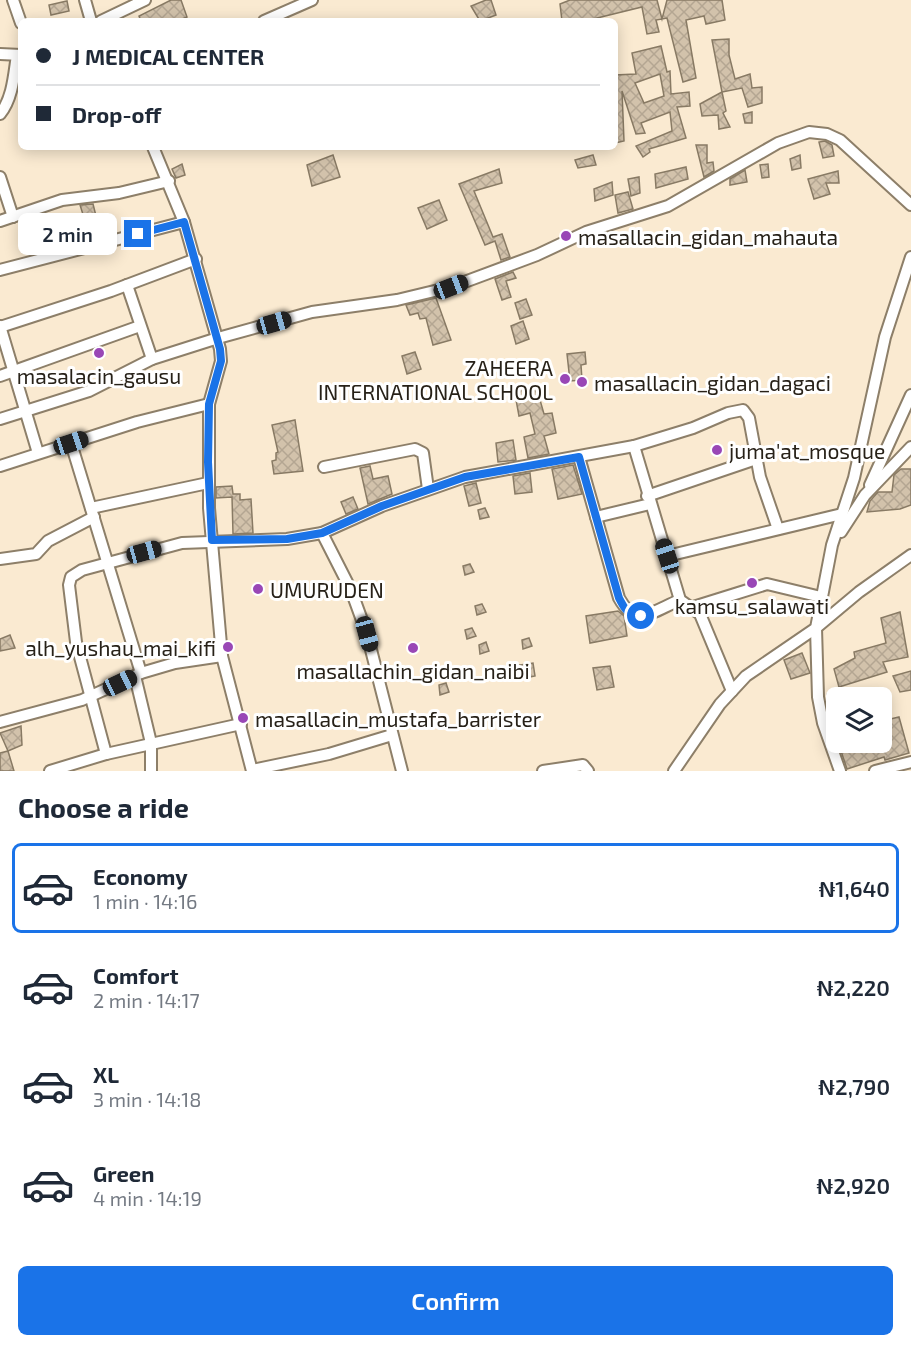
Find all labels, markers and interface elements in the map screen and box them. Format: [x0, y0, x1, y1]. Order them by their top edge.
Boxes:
text: J MEDICAL CENTER [72, 43, 264, 69]
text: Drop-off [72, 101, 161, 127]
callout: 2 min [18, 213, 117, 255]
route end [124, 220, 151, 247]
text: 2 min [42, 222, 93, 246]
place label: masallacin_gidan_mahauta [578, 224, 838, 249]
marker: masallacin_gidan_mahauta [559, 229, 573, 243]
car [431, 272, 471, 302]
car [254, 309, 294, 337]
marker: masalacin_gausu [92, 346, 106, 360]
place label: ZAHEERA INTERNATIONAL SCHOOL [318, 355, 553, 404]
place label: masalacin_gausu [17, 363, 181, 388]
place label: masallacin_gidan_dagaci [594, 370, 831, 395]
marker: ZAHEERA INTERNATIONAL SCHOOL [558, 372, 572, 386]
marker: masallacin_gidan_dagaci [575, 375, 589, 389]
car [51, 429, 91, 457]
place label: juma'at_mosque [729, 438, 885, 464]
marker: juma'at_mosque [710, 443, 724, 457]
car [653, 536, 681, 576]
car [124, 539, 164, 565]
marker: kamsu_salawati [745, 576, 759, 590]
place label: UMURUDEN [270, 577, 384, 602]
marker: UMURUDEN [251, 582, 265, 596]
place label: kamsu_salawati [675, 593, 829, 618]
route start [627, 602, 654, 629]
car [354, 614, 380, 654]
place label: alh_yushau_mai_kifi [25, 635, 216, 660]
marker: alh_yushau_mai_kifi [221, 640, 235, 654]
marker: masallachin_gidan_naibi [406, 641, 420, 655]
place label: masallachin_gidan_naibi [296, 658, 530, 683]
car [100, 667, 140, 699]
map controls [826, 687, 892, 753]
button: layers [826, 687, 892, 753]
place label: masallacin_mustafa_barrister [255, 706, 542, 731]
marker: masallacin_mustafa_barrister [236, 711, 250, 725]
text: Choose a ride [18, 791, 189, 823]
icon: car [21, 861, 75, 915]
text: Economy [93, 863, 188, 889]
text: ₦1,640 [818, 875, 890, 901]
text: 1 min · 14:16 [93, 889, 198, 913]
icon: car [21, 960, 75, 1014]
text: Comfort [93, 962, 178, 988]
text: ₦2,220 [816, 974, 890, 1000]
text: 2 min · 14:17 [93, 988, 200, 1012]
icon: car [21, 1059, 75, 1113]
text: XL [93, 1061, 119, 1087]
text: ₦2,790 [818, 1073, 890, 1099]
text: 3 min · 14:18 [93, 1087, 201, 1111]
icon: car [21, 1158, 75, 1212]
text: Green [93, 1160, 155, 1186]
text: ₦2,920 [816, 1172, 890, 1198]
text: 4 min · 14:19 [93, 1186, 202, 1210]
button: Confirm [18, 1266, 893, 1335]

